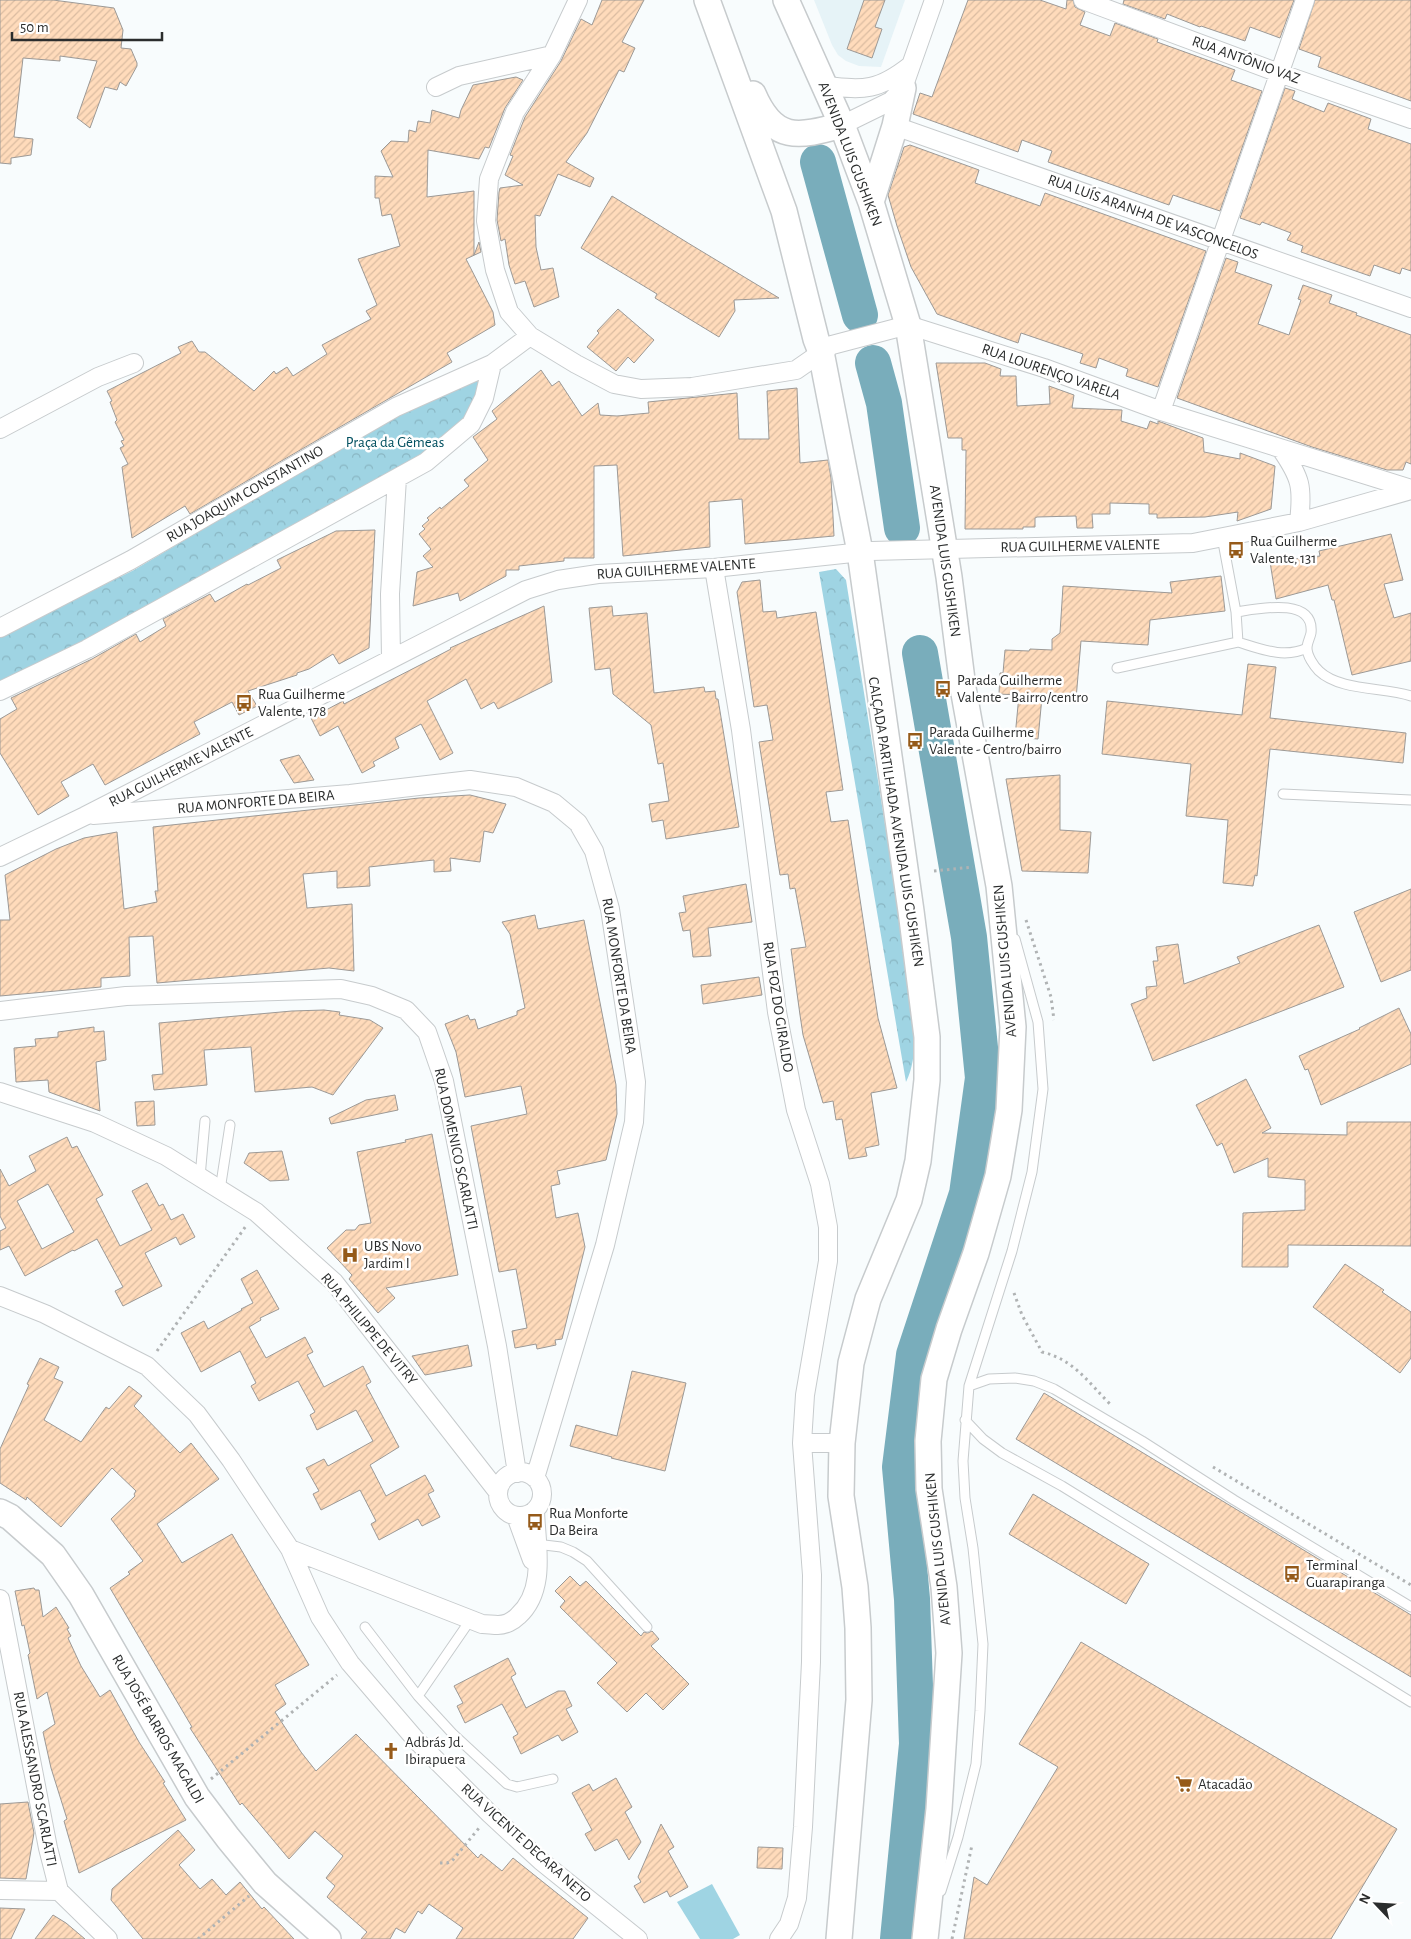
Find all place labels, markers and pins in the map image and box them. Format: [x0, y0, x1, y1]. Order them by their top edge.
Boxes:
place label: Rua Guilherme Valente, 131 [1250, 534, 1337, 566]
bus stop icon: Rua Guilherme Valente, 131 [1226, 540, 1246, 560]
place label: Parada Guilherme Valente - Bairro/centro [957, 673, 1088, 705]
bus stop icon: Parada Guilherme Valente - Bairro/centro [933, 679, 953, 699]
place label: Rua Guilherme Valente, 178 [258, 687, 345, 719]
bus stop icon: Rua Guilherme Valente, 178 [234, 693, 254, 713]
place label: Parada Guilherme Valente - Centro/bairro [929, 725, 1062, 757]
bus stop icon: Parada Guilherme Valente - Centro/bairro [905, 731, 925, 751]
place label: UBS Novo Jardim I [364, 1239, 422, 1271]
hospital icon: UBS Novo Jardim I [340, 1245, 360, 1265]
place label: Rua Monforte Da Beira [549, 1506, 628, 1538]
bus stop icon: Rua Monforte Da Beira [525, 1512, 545, 1532]
place label: Terminal Guarapiranga [1306, 1558, 1385, 1590]
bus stop icon: Terminal Guarapiranga [1282, 1564, 1302, 1584]
place label: Adbrás Jd. Ibirapuera [405, 1735, 466, 1767]
church icon: Adbrás Jd. Ibirapuera [381, 1741, 401, 1761]
supermarket icon: Atacadão [1174, 1774, 1194, 1794]
place label: Atacadão [1198, 1777, 1253, 1792]

